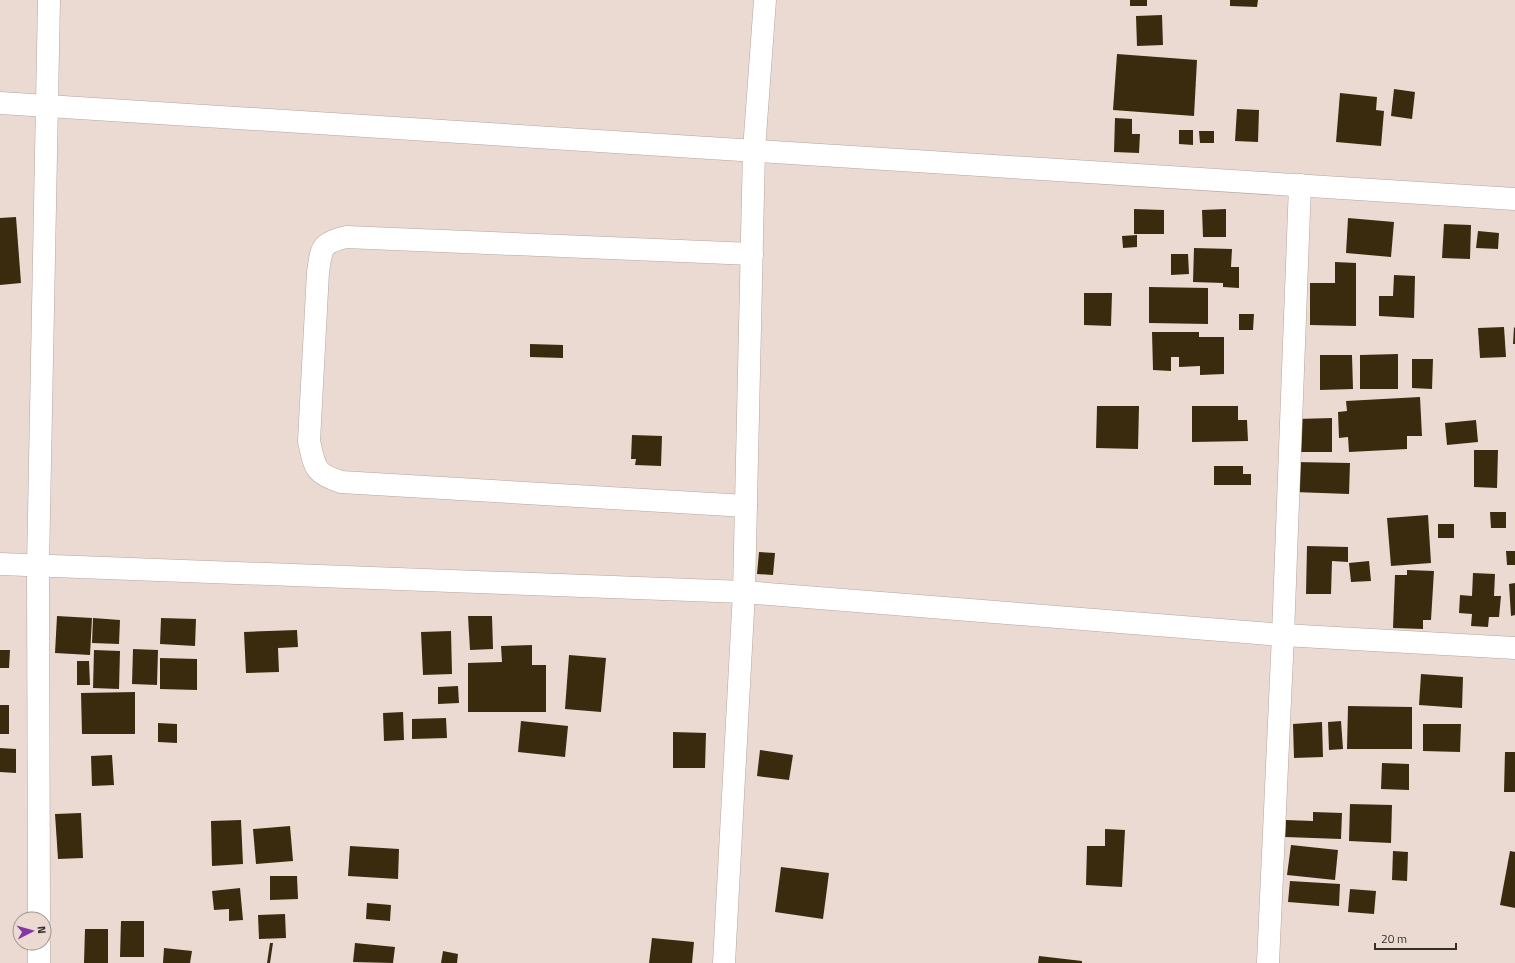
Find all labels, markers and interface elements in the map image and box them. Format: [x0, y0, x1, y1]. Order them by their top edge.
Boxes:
north arrow [12, 911, 52, 951]
text: N [34, 925, 50, 935]
scale bar [1375, 925, 1456, 951]
text: 20 m [1381, 929, 1407, 948]

